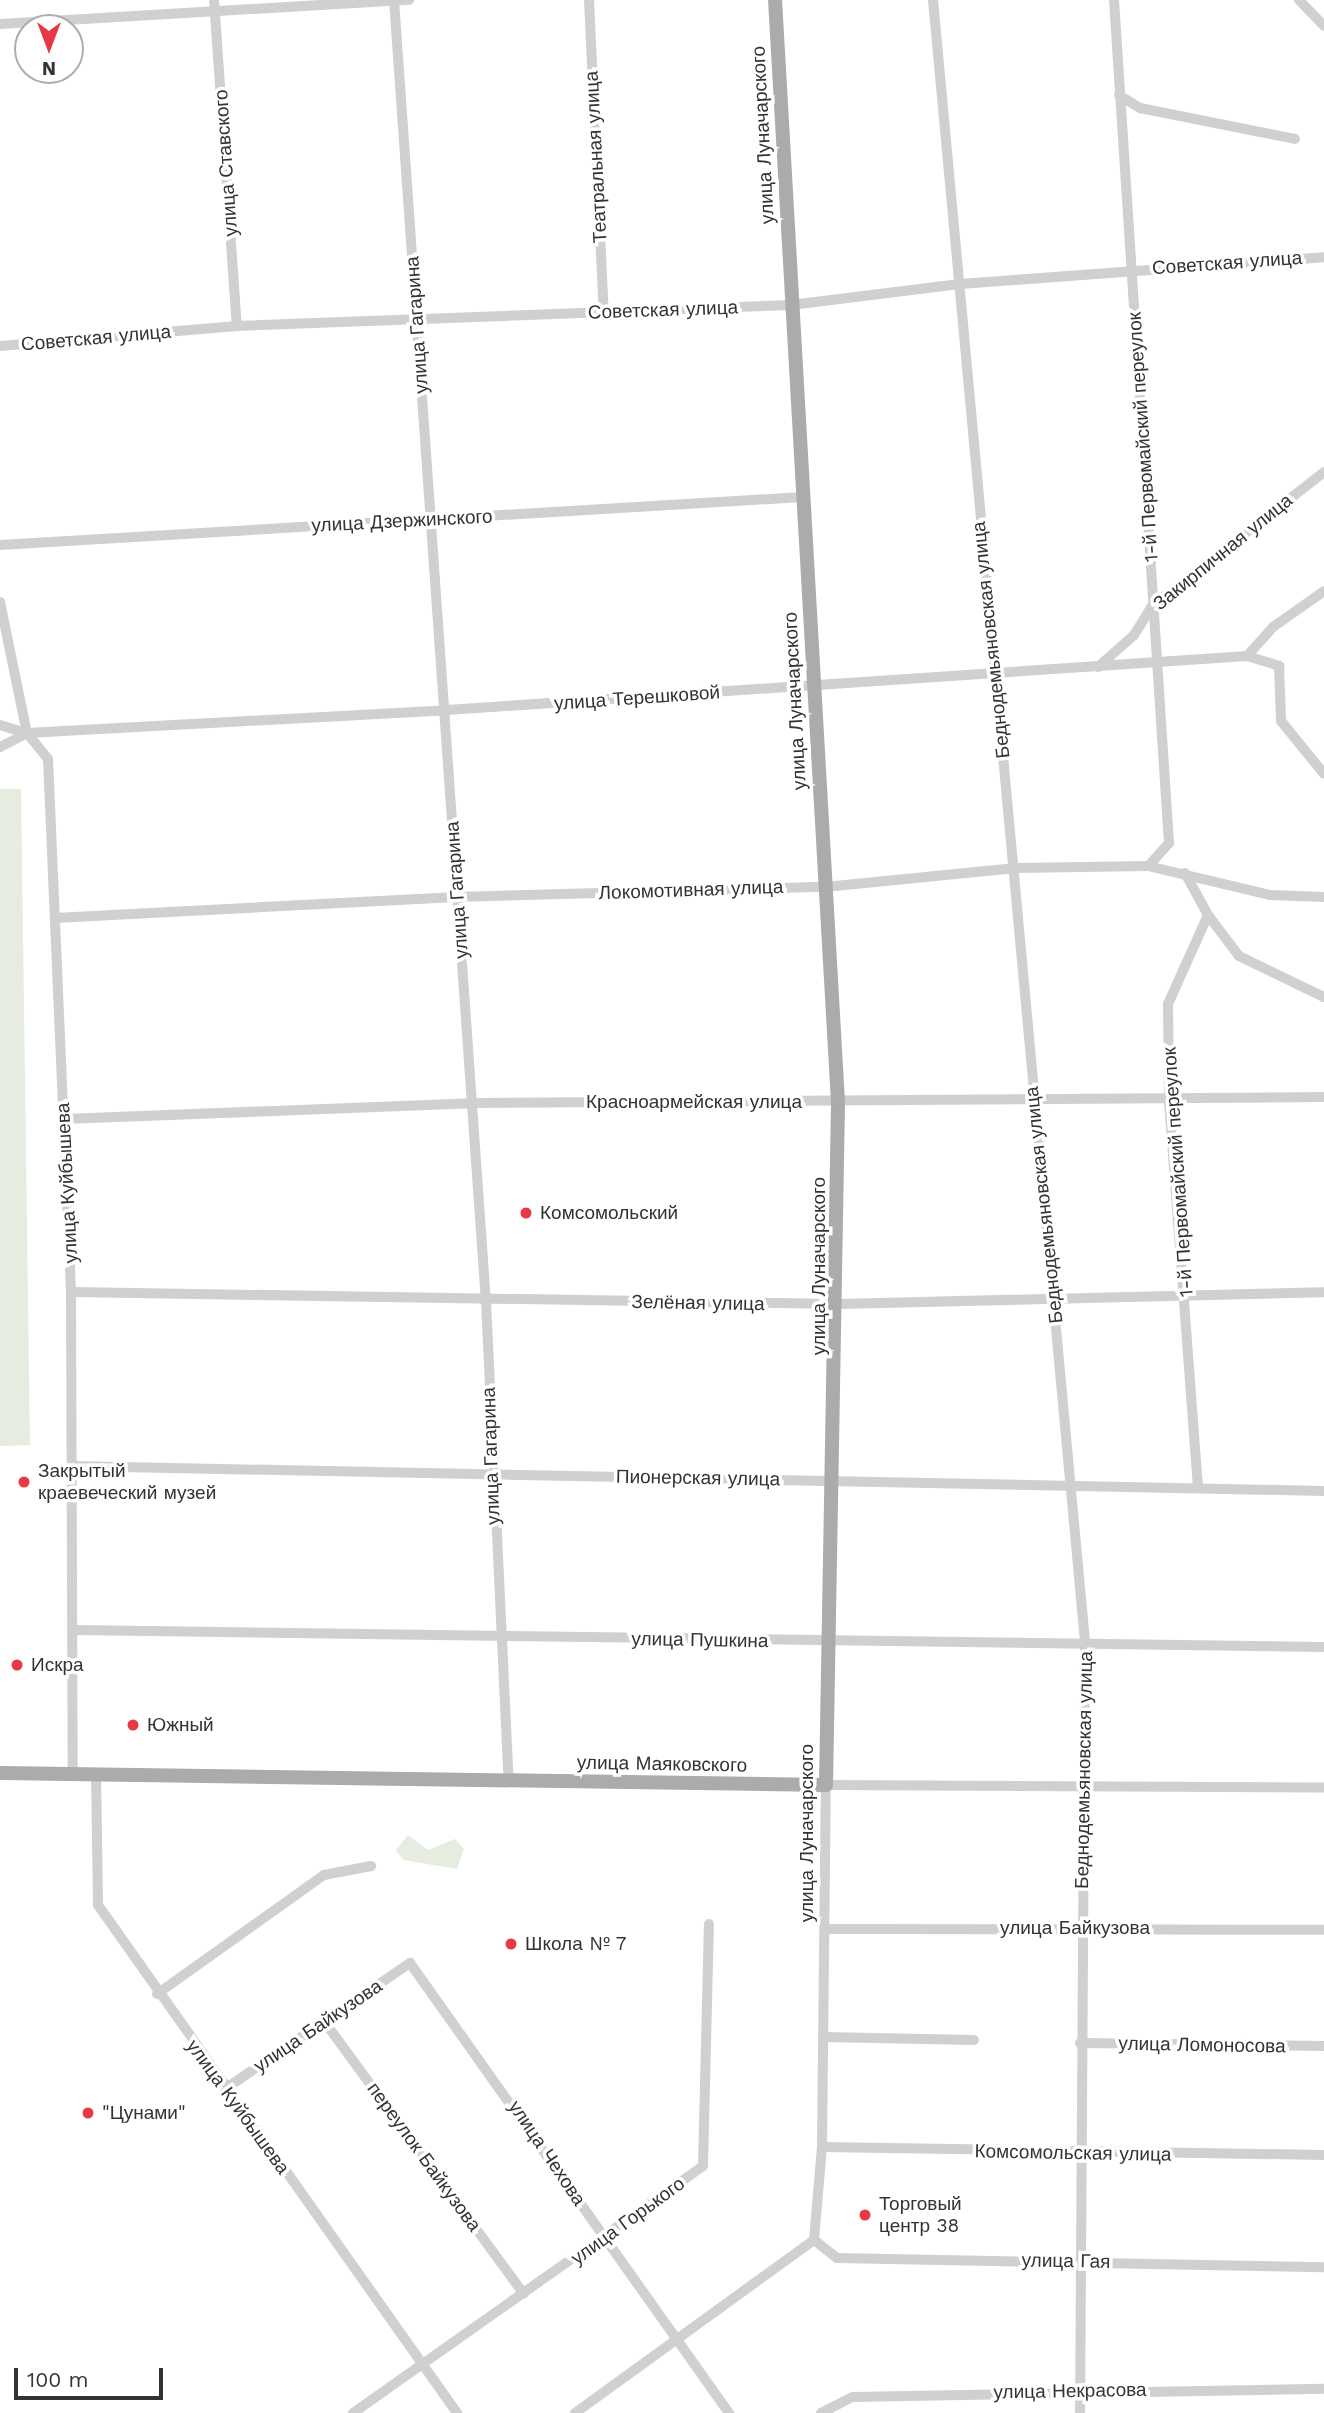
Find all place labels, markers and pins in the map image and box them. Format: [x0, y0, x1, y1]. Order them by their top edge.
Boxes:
place label: Комсомольский [540, 1202, 678, 1224]
marker: Комсомольский [518, 1205, 534, 1221]
place label: Закрытый краевеческий музей [38, 1460, 216, 1504]
marker: Закрытый краевеческий музей [16, 1474, 32, 1490]
place label: Искра [31, 1654, 84, 1676]
marker: Искра [9, 1657, 25, 1673]
place label: Южный [147, 1714, 214, 1736]
marker: Южный [125, 1717, 141, 1733]
place label: Школа № 7 [525, 1933, 627, 1955]
marker: Школа № 7 [503, 1936, 519, 1952]
place label: "Цунами" [102, 2102, 186, 2124]
marker: "Цунами" [80, 2105, 96, 2121]
place label: Торговый центр 38 [879, 2193, 962, 2237]
marker: Торговый центр 38 [857, 2207, 873, 2223]

